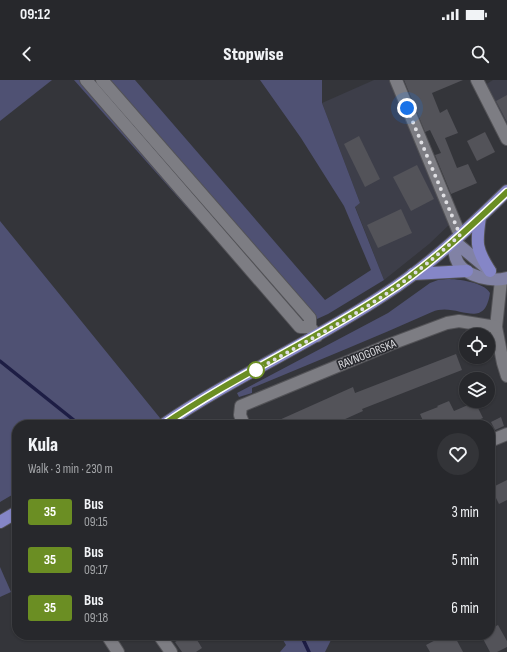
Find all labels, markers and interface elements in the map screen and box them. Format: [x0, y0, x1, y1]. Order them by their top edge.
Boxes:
text: 09:12 [20, 5, 50, 24]
icon: back [16, 43, 38, 65]
icon: search [469, 43, 491, 65]
text: Stopwise [223, 44, 284, 65]
your location [397, 98, 417, 118]
map controls [459, 328, 495, 408]
button: locate [459, 328, 495, 364]
street label: RAVNOGORSKA [336, 336, 399, 373]
unlabelled marker [247, 361, 265, 379]
button: layers [459, 372, 495, 408]
button: heart [437, 433, 479, 475]
text: Kula [28, 434, 58, 457]
text: Walk · 3 min · 230 m [28, 461, 113, 477]
text: Bus [84, 495, 103, 514]
text: 35 [44, 503, 56, 520]
text: 3 min [451, 503, 479, 522]
text: 09:15 [84, 514, 108, 530]
text: Bus [84, 543, 103, 562]
text: 35 [44, 551, 56, 568]
text: 5 min [452, 551, 479, 570]
text: 09:17 [84, 562, 108, 578]
text: Bus [84, 591, 103, 610]
text: 35 [44, 599, 56, 616]
text: 6 min [451, 599, 479, 618]
text: 09:18 [84, 610, 108, 626]

